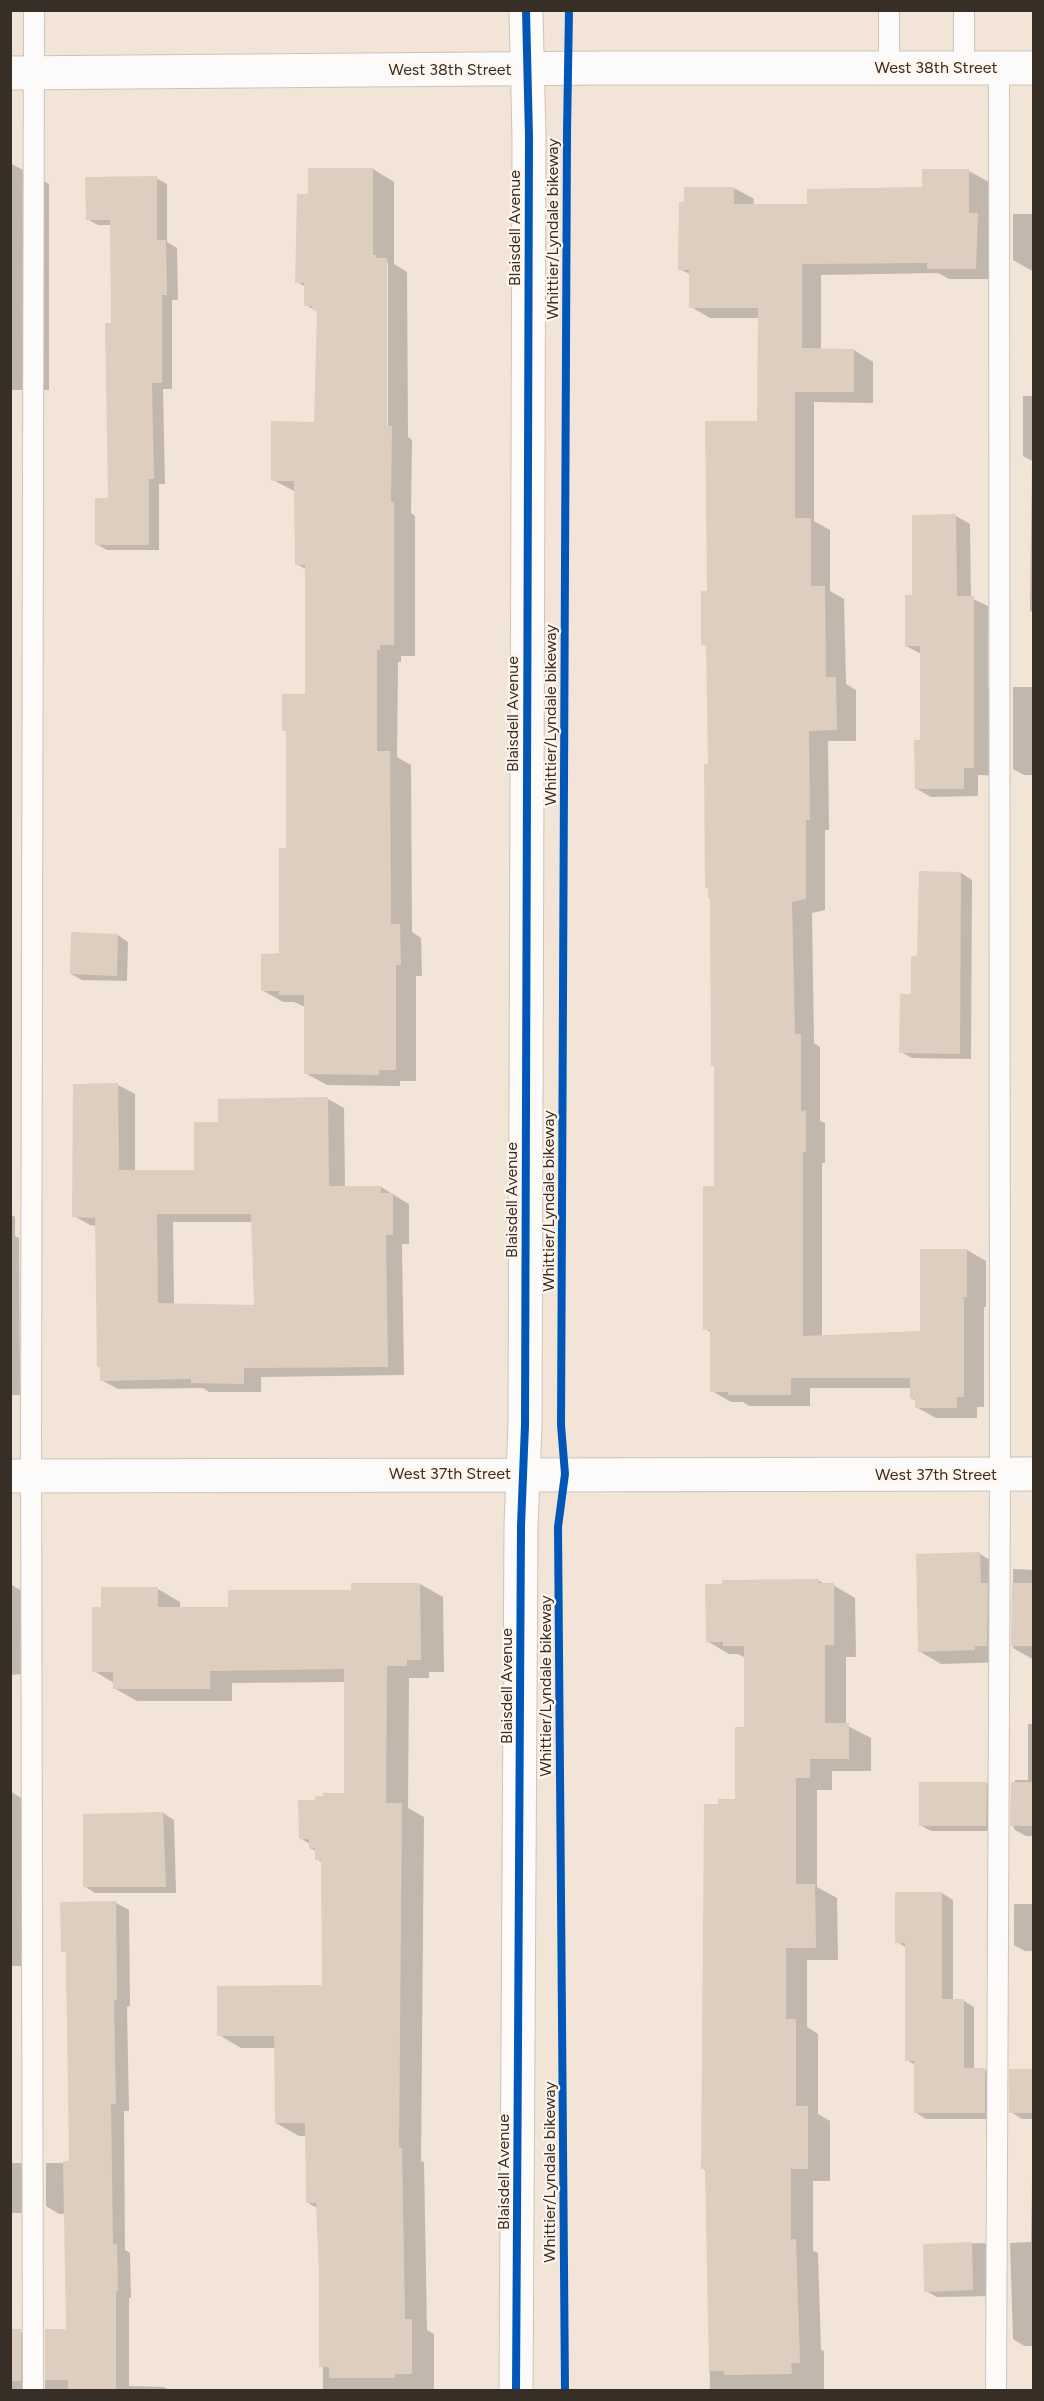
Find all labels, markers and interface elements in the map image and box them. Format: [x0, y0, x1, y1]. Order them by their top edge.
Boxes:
street label: West 38th Street [874, 58, 998, 78]
street label: West 38th Street [388, 60, 512, 80]
street label: Whittier/Lyndale bikeway [543, 138, 563, 320]
street label: Blaisdell Avenue [505, 170, 525, 286]
street label: Whittier/Lyndale bikeway [541, 624, 561, 806]
street label: Blaisdell Avenue [503, 656, 523, 772]
street label: Whittier/Lyndale bikeway [539, 1110, 559, 1292]
street label: Blaisdell Avenue [502, 1142, 522, 1258]
street label: West 37th Street [389, 1464, 511, 1484]
street label: West 37th Street [875, 1465, 997, 1485]
street label: Whittier/Lyndale bikeway [536, 1595, 556, 1777]
street label: Blaisdell Avenue [497, 1628, 517, 1744]
street label: Whittier/Lyndale bikeway [540, 2081, 560, 2263]
street label: Blaisdell Avenue [494, 2114, 514, 2230]

